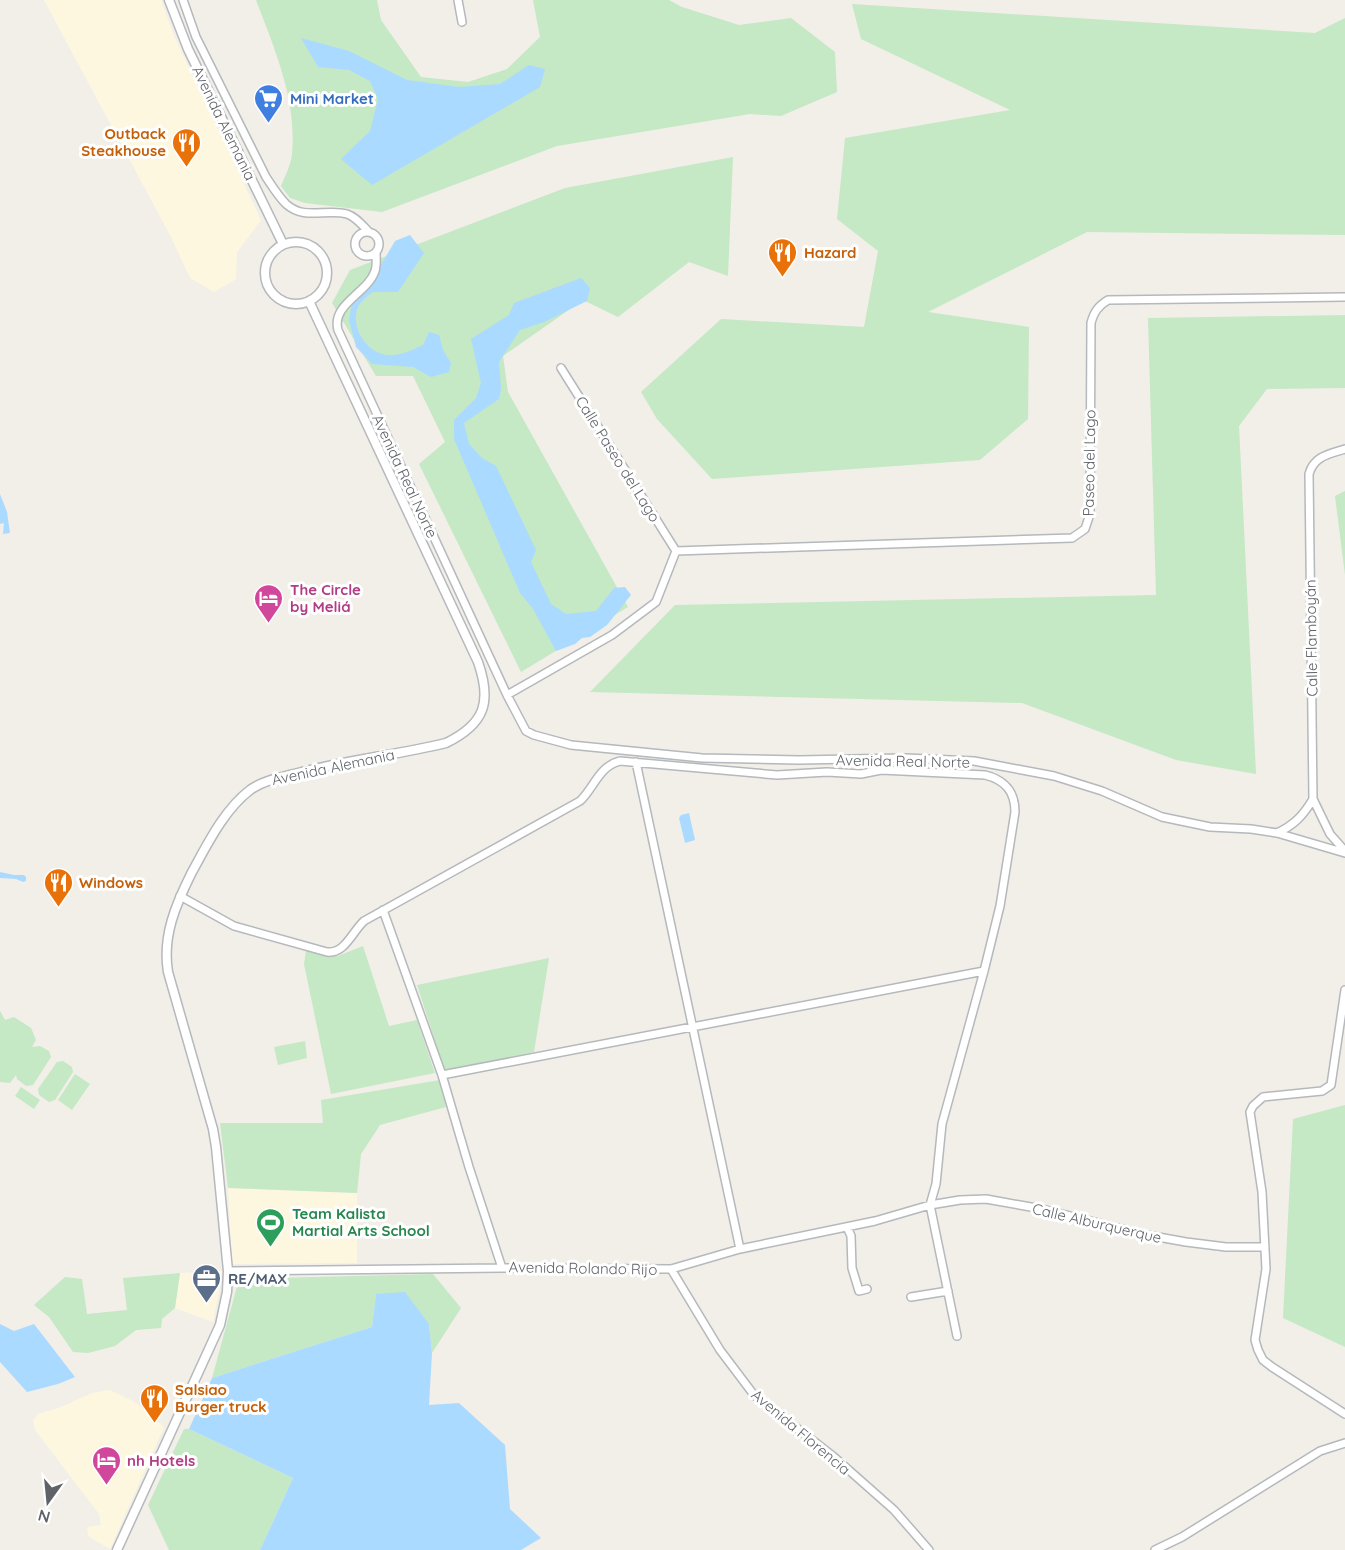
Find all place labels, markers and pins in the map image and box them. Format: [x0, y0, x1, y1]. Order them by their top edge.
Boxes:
supermarket icon: Mini Market [253, 82, 285, 124]
place label: Mini Market [290, 89, 374, 108]
place label: Outback Steakhouse [81, 124, 166, 160]
restaurant icon: Outback Steakhouse [171, 126, 203, 168]
restaurant icon: Hazard [767, 236, 799, 278]
place label: Hazard [804, 243, 857, 262]
place label: The Circle by Meliá [290, 580, 361, 616]
hotel icon: The Circle by Meliá [253, 582, 285, 624]
restaurant icon: Windows [42, 866, 74, 908]
place label: Windows [79, 873, 143, 892]
place label: Team Kalista Martial Arts School [292, 1204, 430, 1240]
sports icon: Team Kalista Martial Arts School [255, 1206, 287, 1248]
office icon: RE/MAX [191, 1262, 223, 1304]
place label: RE/MAX [228, 1269, 287, 1288]
place label: Salsiao Burger truck [175, 1380, 267, 1416]
restaurant icon: Salsiao Burger truck [138, 1382, 170, 1424]
hotel icon: nh Hotels [90, 1444, 122, 1486]
place label: nh Hotels [127, 1451, 195, 1470]

